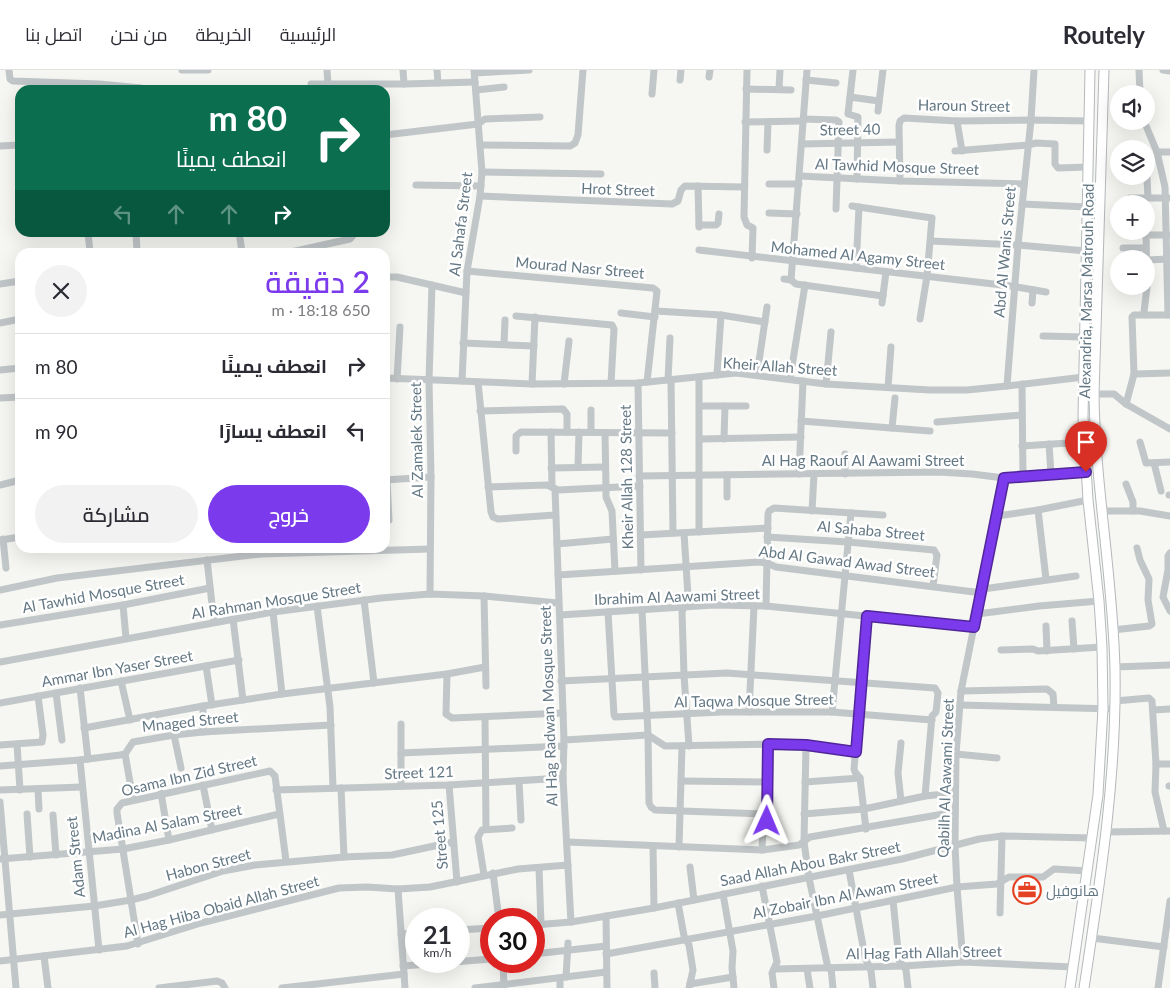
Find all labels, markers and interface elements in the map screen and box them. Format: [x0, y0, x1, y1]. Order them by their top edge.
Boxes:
text: Routely [1063, 20, 1145, 49]
text: اتصل بنا [25, 23, 83, 45]
text: من نحن [111, 23, 168, 45]
text: الخريطة [196, 23, 252, 45]
text: الرئيسية [280, 23, 336, 45]
map controls [1110, 85, 1155, 295]
button: sound [1110, 85, 1155, 130]
street label: Haroun Street [918, 95, 1011, 115]
text: 80 m [209, 96, 287, 138]
icon: right [305, 105, 370, 170]
street label: Street 40 [819, 119, 881, 139]
button: layers [1110, 140, 1155, 185]
text: انعطف يمينًا [176, 145, 287, 172]
street label: Al Tawhid Mosque Street [815, 154, 980, 178]
street label: Al Sahafa Street [445, 170, 475, 277]
street label: Hrot Street [581, 179, 656, 199]
street label: Alexandria, Marsa Matrouh Road [1075, 183, 1097, 399]
street label: Abd Al Wanis Street [989, 185, 1019, 318]
button: + [1110, 195, 1155, 240]
icon: left [109, 200, 137, 228]
icon: ahead [162, 200, 190, 228]
icon: ahead [215, 200, 243, 228]
icon: right [268, 200, 296, 228]
street label: Mohamed Al Agamy Street [770, 237, 947, 273]
button: − [1110, 250, 1155, 295]
street label: Mourad Nasr Street [515, 252, 646, 282]
text: 2 دقيقة [265, 263, 370, 299]
button: close [35, 265, 87, 317]
text: 650 m · 18:18 [271, 300, 370, 319]
icon: right [342, 352, 370, 380]
street label: Kheir Allah Street [722, 353, 838, 379]
text: انعطف يمينًا [221, 354, 327, 377]
text: 80 m [35, 355, 78, 378]
street label: Al Zamalek Street [406, 381, 426, 498]
street label: Kheir Allah 128 Street [616, 404, 636, 549]
icon: left [342, 417, 370, 445]
text: انعطف يسارًا [219, 419, 327, 442]
text: 90 m [35, 420, 78, 443]
pin [1065, 421, 1107, 472]
icon: arrive [1072, 428, 1100, 456]
street label: Al Hag Raouf Al Aawami Street [762, 451, 965, 469]
button: مشاركة [35, 485, 198, 543]
button: خروج [208, 485, 370, 543]
street label: Al Sahaba Street [816, 516, 926, 544]
street label: Abd Al Gawad Awad Street [758, 541, 937, 581]
street label: Al Tawhid Mosque Street [21, 570, 186, 616]
street label: Al Rahman Mosque Street [190, 578, 363, 622]
street label: Ibrahim Al Aawami Street [594, 584, 761, 608]
street label: Al Hag Radwan Mosque Street [535, 605, 561, 807]
street label: Ammar Ibn Yaser Street [40, 646, 195, 690]
street label: Al Taqwa Mosque Street [674, 690, 835, 710]
street label: Qabilh Al Aawami Street [933, 697, 957, 858]
street label: Mnaged Street [141, 707, 240, 735]
street label: Osama Ibn Zid Street [119, 751, 259, 799]
street label: Street 121 [384, 762, 454, 782]
position arrow [740, 794, 792, 846]
street label: Madina Al Salam Street [91, 800, 244, 846]
street label: Street 125 [427, 800, 451, 870]
street label: Adam Street [62, 815, 88, 898]
street label: Saad Allah Abou Bakr Street [718, 837, 902, 889]
street label: Habon Street [164, 844, 253, 884]
street label: Al Zobair Ibn Al Awam Street [751, 868, 940, 922]
street label: Al Hag Hiba Obaid Allah Street [121, 871, 321, 941]
office icon: هانوفيل [1012, 875, 1042, 905]
place label: هانوفيل [1046, 881, 1099, 901]
speed limit sign: 30 [480, 908, 545, 973]
text: 21 [423, 919, 452, 949]
street label: Al Hag Fath Allah Street [846, 942, 1003, 962]
text: km/h [423, 945, 452, 960]

